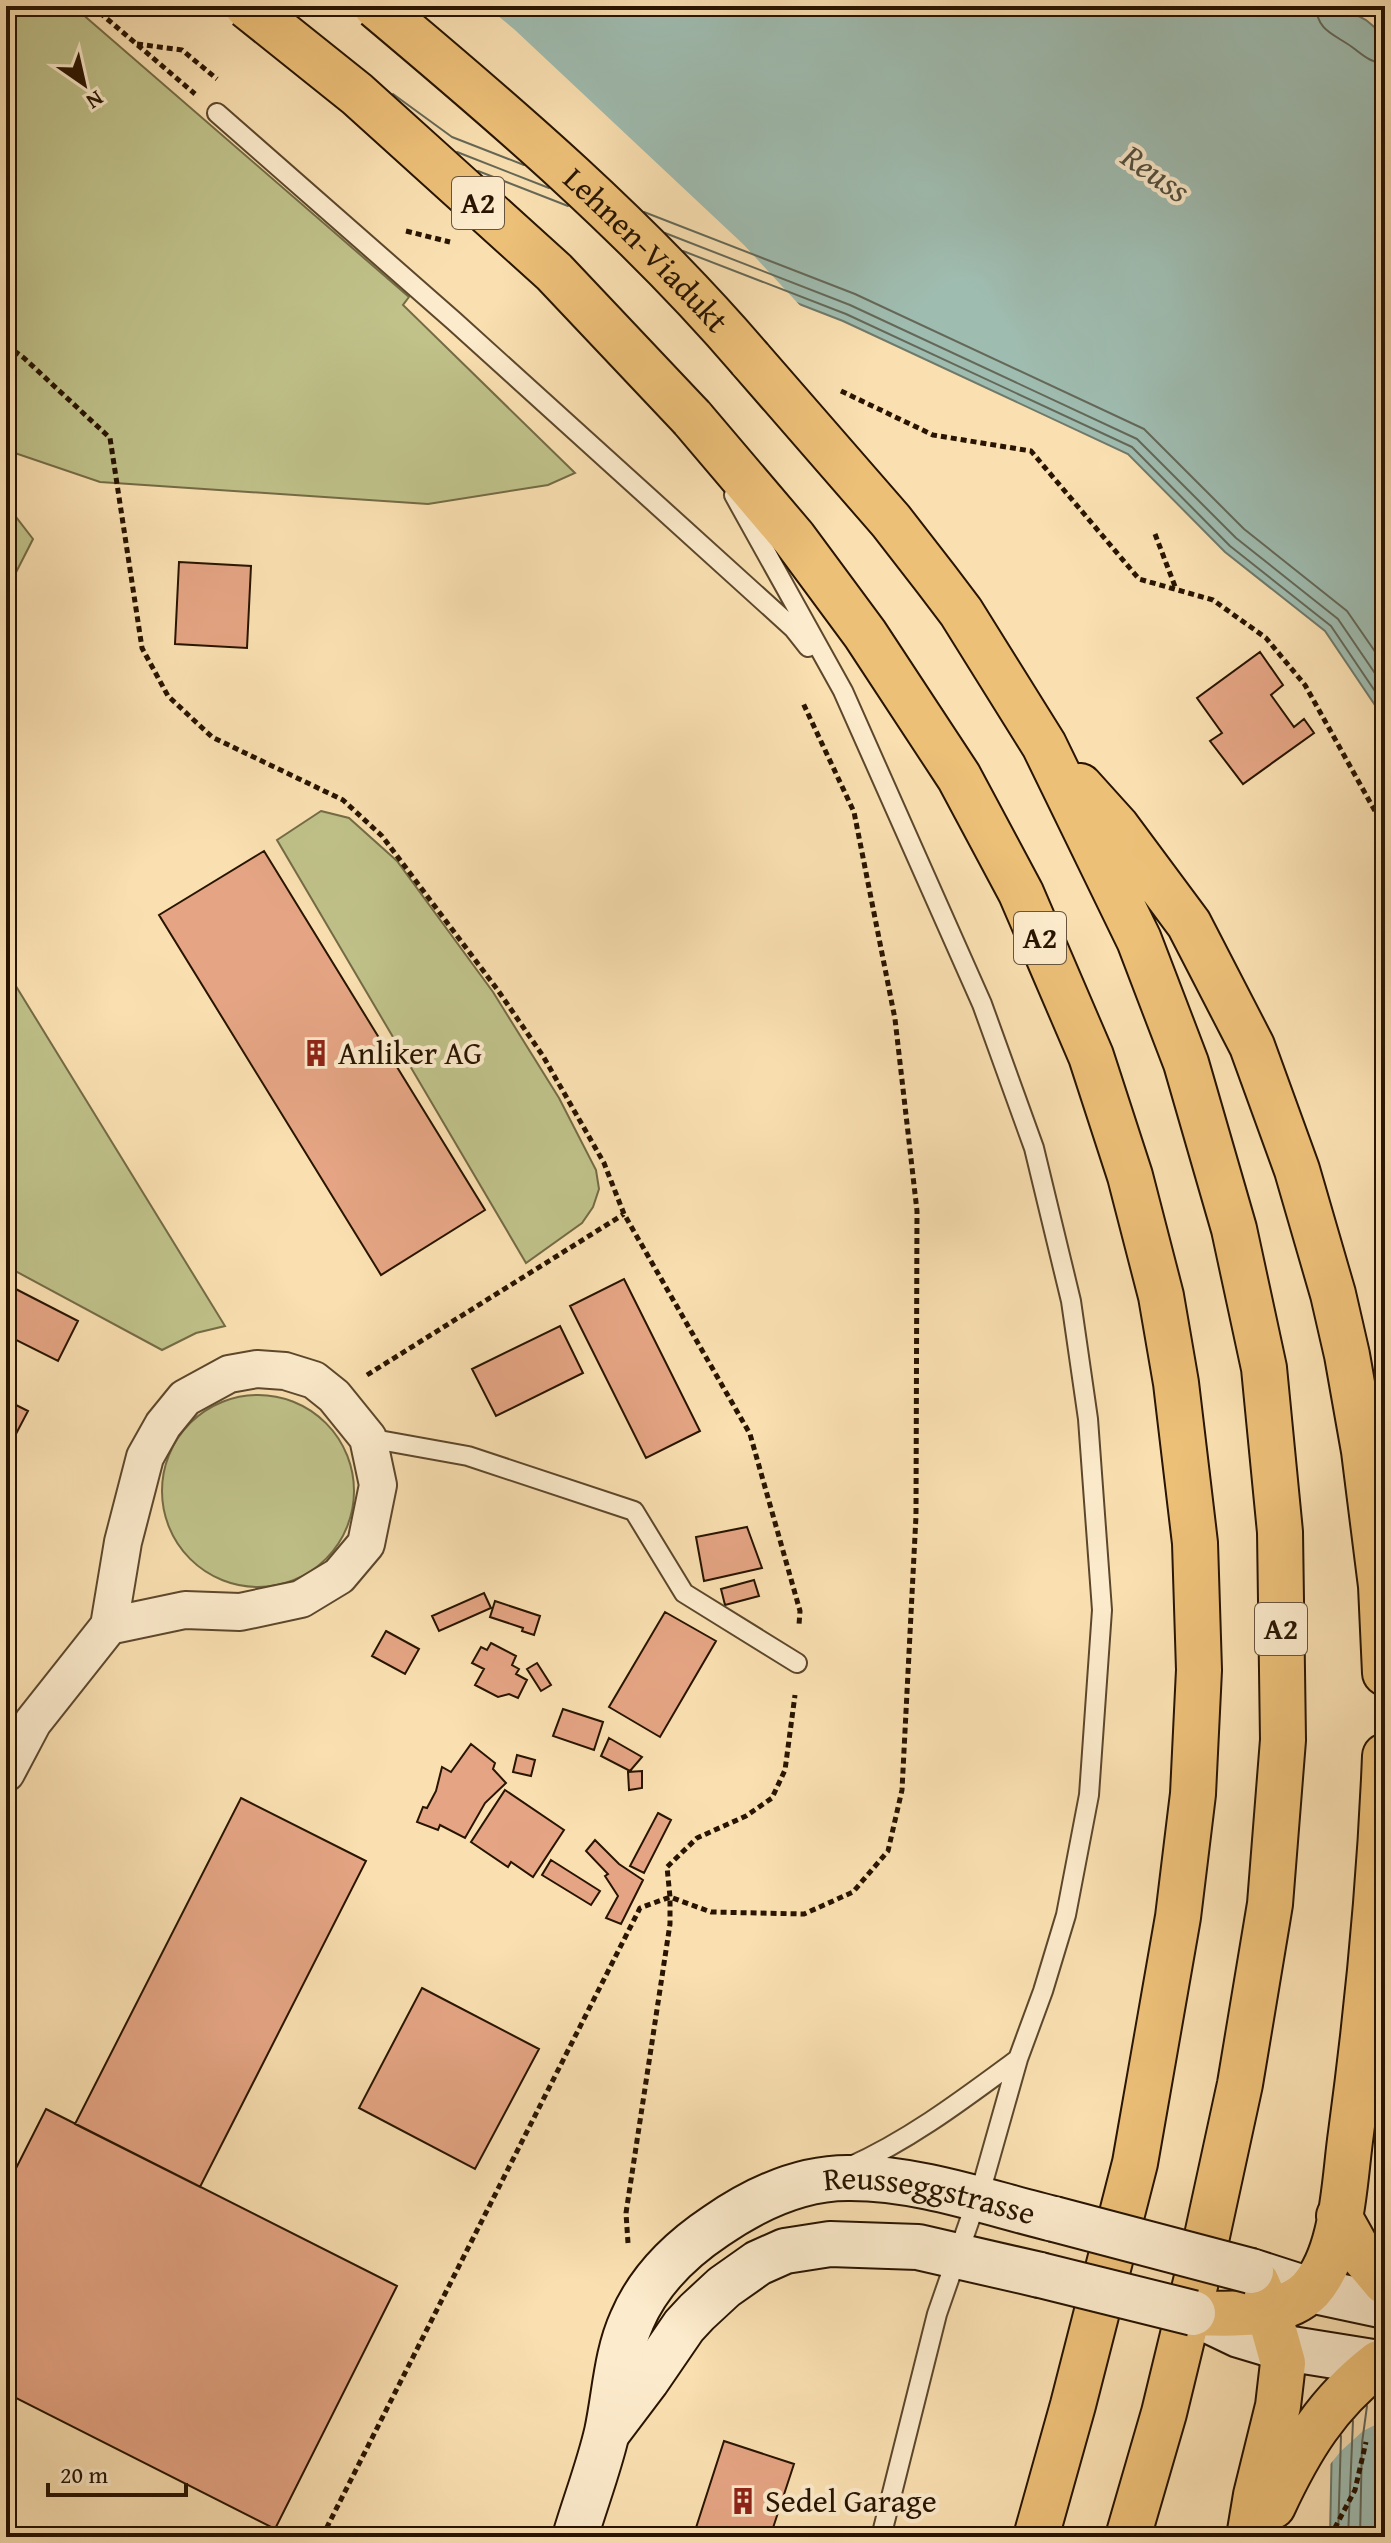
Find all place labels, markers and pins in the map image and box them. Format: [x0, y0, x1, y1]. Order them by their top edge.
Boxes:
place label: Anliker AG [338, 1029, 482, 1076]
building icon: Anliker AG [301, 1038, 331, 1068]
place label: Sedel Garage [765, 2477, 937, 2524]
building icon: Sedel Garage [728, 2486, 758, 2516]

